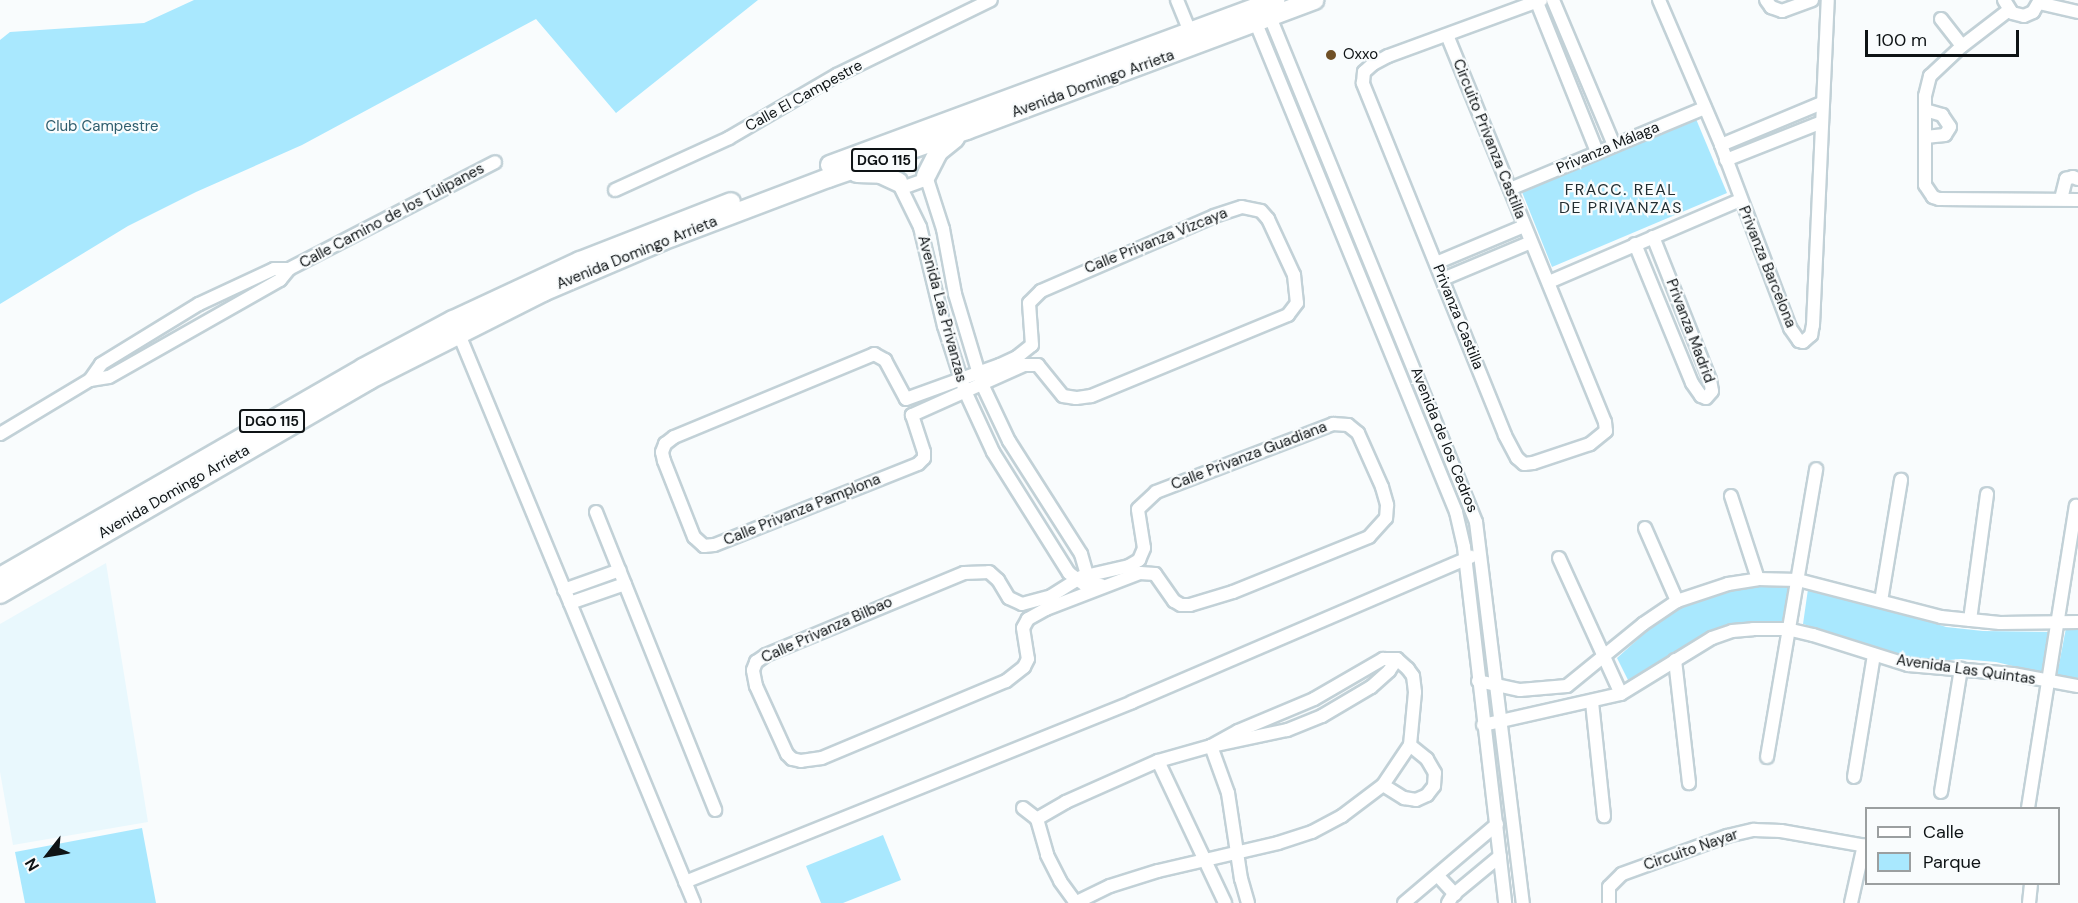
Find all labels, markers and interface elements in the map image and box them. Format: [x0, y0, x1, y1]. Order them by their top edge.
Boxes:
scale bar [1868, 18, 2022, 56]
text: 100 m [1876, 28, 1927, 52]
street label: Avenida Domingo Arrieta [1009, 46, 1177, 122]
place label: Oxxo [1343, 46, 1378, 64]
marker: Oxxo [1324, 48, 1338, 62]
street label: Calle El Campestre [742, 56, 866, 136]
street label: Circuito Privanza Castilla [1449, 57, 1529, 221]
park label: Club Campestre [45, 118, 159, 136]
street label: Privanza Málaga [1554, 118, 1662, 178]
road number: DGO 115 [851, 149, 917, 171]
street label: Calle Camino de los Tulipanes [297, 160, 487, 272]
district label: FRACC. REAL DE PRIVANZAS [1559, 180, 1683, 218]
street label: Privanza Barcelona [1734, 203, 1800, 331]
street label: Calle Privanza Vizcaya [1082, 204, 1230, 278]
street label: Avenida Domingo Arrieta [554, 212, 720, 294]
street label: Avenida Las Privanzas [914, 234, 970, 384]
street label: Privanza Castilla [1429, 262, 1487, 372]
street label: Privanza Madrid [1662, 276, 1718, 386]
street label: Avenida de los Cedros [1407, 365, 1481, 515]
road number: DGO 115 [239, 410, 305, 432]
street label: Calle Privanza Guadiana [1169, 418, 1329, 494]
street label: Avenida Domingo Arrieta [95, 441, 253, 543]
street label: Calle Privanza Pamplona [721, 470, 883, 550]
street label: Calle Privanza Bilbao [759, 593, 895, 667]
street label: Avenida Las Quintas [1895, 651, 2037, 689]
legend [1865, 807, 2060, 885]
text: Calle [1923, 820, 1964, 844]
north arrow [18, 825, 78, 885]
street label: Circuito Nayar [1641, 825, 1741, 875]
text: Parque [1923, 850, 1981, 874]
text: N [20, 854, 44, 875]

